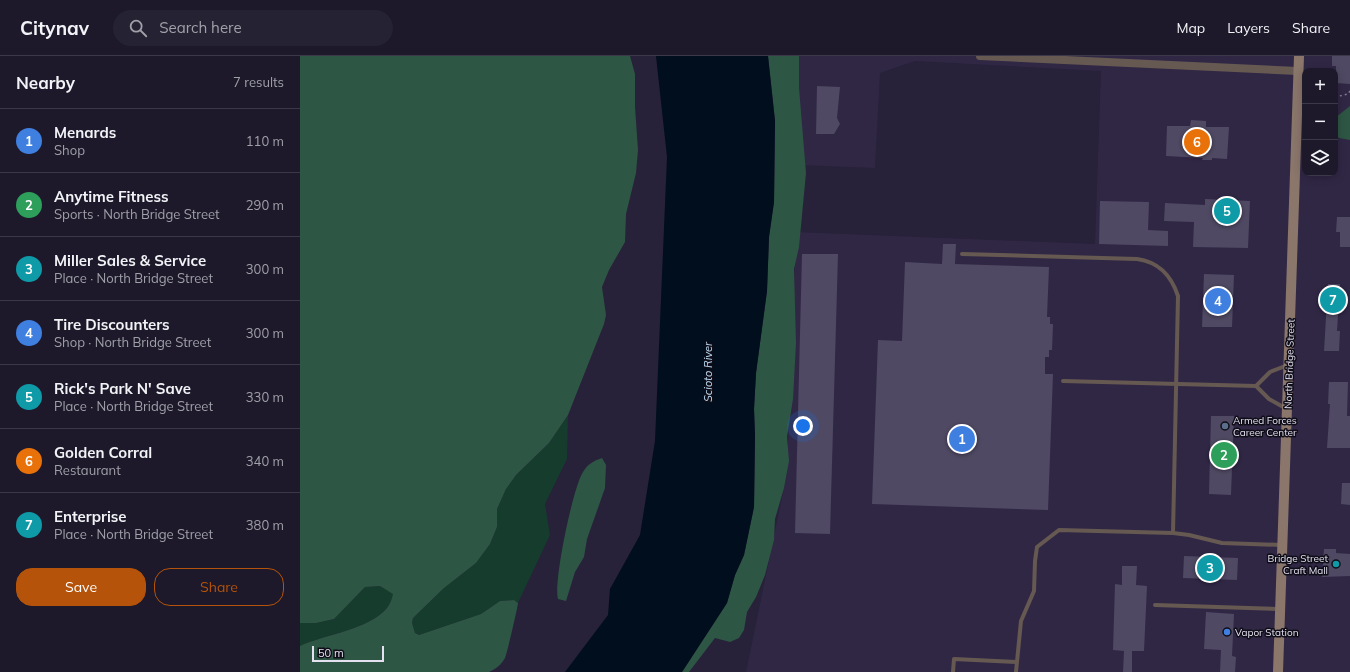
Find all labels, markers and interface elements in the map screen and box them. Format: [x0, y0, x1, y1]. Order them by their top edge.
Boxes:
search box [113, 10, 393, 46]
text: Citynav [20, 16, 89, 40]
icon: search [127, 17, 149, 39]
text: Search here [159, 18, 242, 37]
text: Map [1176, 19, 1205, 37]
text: Layers [1227, 19, 1270, 37]
text: Share [1292, 19, 1330, 37]
map controls [1302, 68, 1338, 176]
button: + [1302, 68, 1338, 104]
text: Nearby [16, 72, 75, 93]
text: 7 results [233, 74, 284, 90]
button: − [1302, 104, 1338, 140]
text: Menards [54, 123, 116, 142]
pin: 6 [1184, 127, 1210, 157]
text: 1 [25, 133, 33, 149]
text: 110 m [246, 133, 284, 149]
button: layers [1302, 140, 1338, 176]
text: Shop [54, 142, 85, 158]
text: Anytime Fitness [54, 187, 168, 206]
pin: 5 [1214, 196, 1240, 226]
text: 2 [25, 197, 33, 213]
text: 290 m [246, 197, 284, 213]
text: Sports · North Bridge Street [54, 206, 220, 222]
text: Miller Sales & Service [54, 251, 206, 270]
text: 3 [25, 261, 33, 277]
text: 300 m [246, 261, 284, 277]
text: Place · North Bridge Street [54, 270, 213, 286]
pin: 7 [1320, 285, 1346, 315]
pin: 4 [1205, 286, 1231, 316]
text: Tire Discounters [54, 315, 170, 334]
street label: North Bridge Street [1281, 319, 1298, 409]
text: 4 [25, 325, 33, 341]
text: 300 m [246, 325, 284, 341]
text: Shop · North Bridge Street [54, 334, 211, 350]
water label: Scioto River [701, 341, 715, 402]
text: Rick's Park N' Save [54, 379, 191, 398]
text: 5 [25, 389, 33, 405]
text: 330 m [246, 389, 284, 405]
text: Place · North Bridge Street [54, 398, 213, 414]
place label: Armed Forces Career Center [1233, 414, 1297, 439]
your location [793, 416, 813, 436]
marker: Armed Forces Career Center [1220, 421, 1230, 431]
pin: 1 [949, 424, 975, 454]
pin: 2 [1211, 440, 1237, 470]
text: Golden Corral [54, 443, 152, 462]
text: 6 [25, 453, 33, 469]
text: 340 m [246, 453, 284, 469]
text: Restaurant [54, 462, 121, 478]
text: Enterprise [54, 507, 127, 526]
text: 7 [25, 517, 33, 533]
text: 380 m [246, 517, 284, 533]
text: Place · North Bridge Street [54, 526, 213, 542]
place label: Bridge Street Craft Mall [1267, 552, 1328, 577]
pin: 3 [1197, 553, 1223, 583]
marker: Bridge Street Craft Mall [1331, 559, 1341, 569]
button: Save [16, 568, 146, 606]
button: Share [154, 568, 284, 606]
place label: Vapor Station [1235, 626, 1299, 639]
marker: Vapor Station [1222, 627, 1232, 637]
scale bar [312, 644, 384, 663]
text: 50 m [318, 646, 344, 660]

